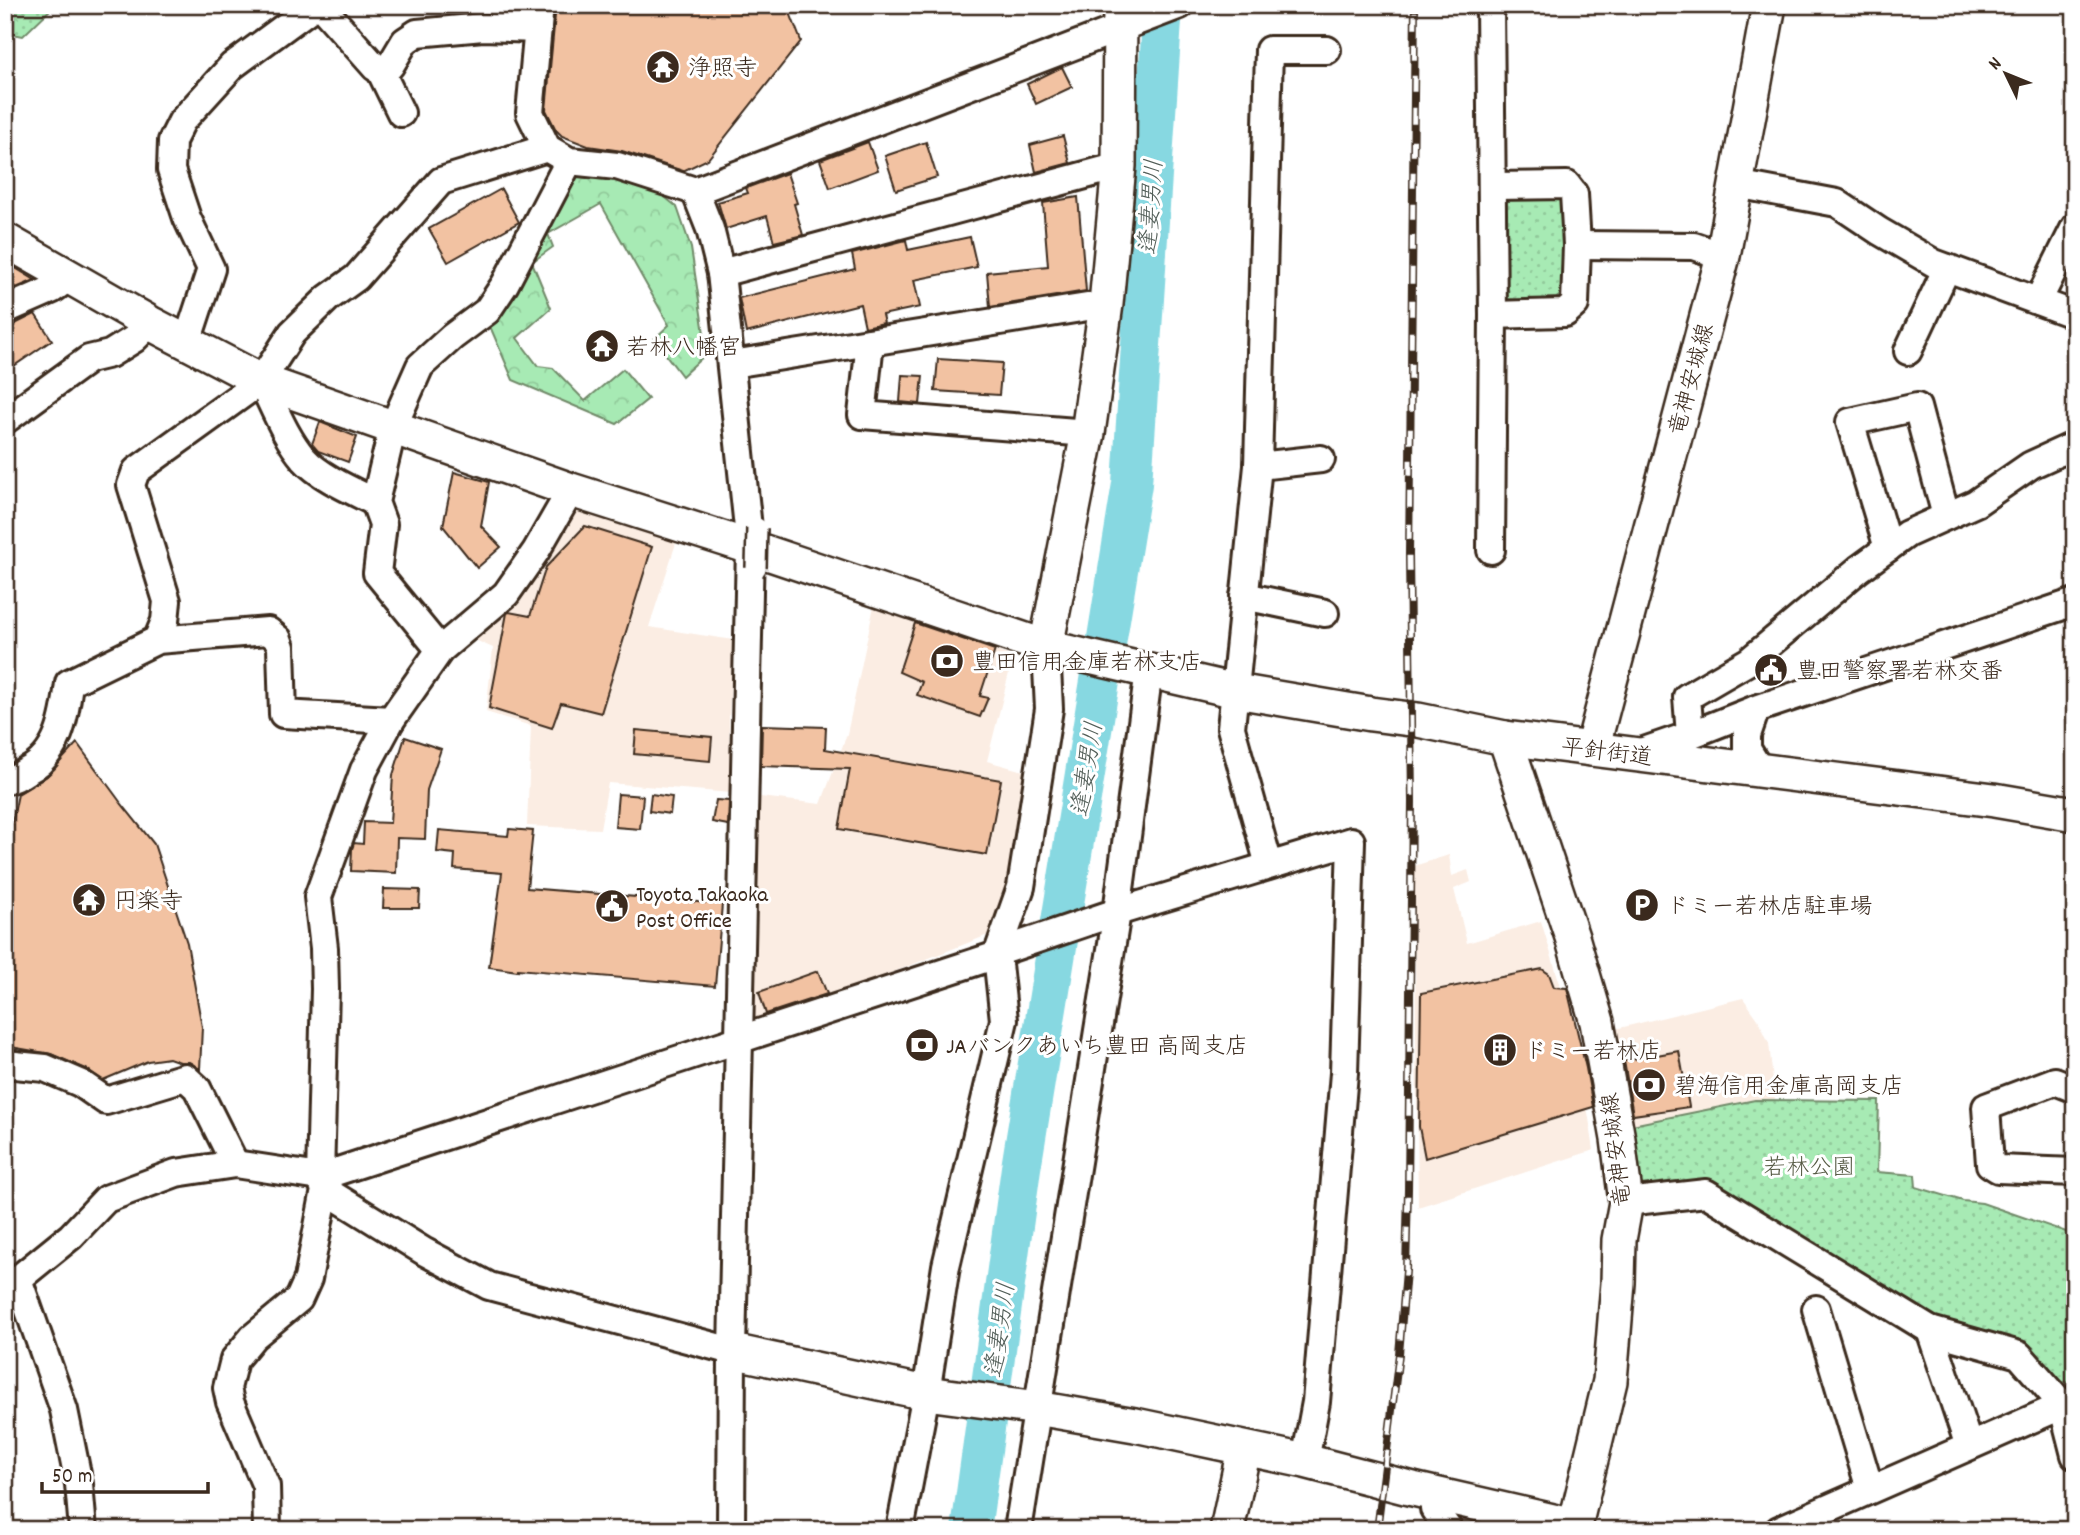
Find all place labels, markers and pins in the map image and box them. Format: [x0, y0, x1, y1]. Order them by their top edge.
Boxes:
temple icon: 浄照寺 [644, 48, 682, 86]
place label: 浄照寺 [688, 54, 757, 87]
temple icon: 若林八幡宮 [583, 327, 621, 365]
place label: 若林八幡宮 [626, 333, 741, 366]
bank icon: 豊田信用金庫若林支店 [928, 642, 966, 680]
place label: 豊田信用金庫若林支店 [972, 648, 1202, 681]
public building icon: 豊田警察署若林交番 [1752, 651, 1790, 689]
place label: 豊田警察署若林交番 [1796, 657, 2003, 690]
place label: Toyota Takaoka Post Office [636, 880, 769, 939]
temple icon: 円楽寺 [70, 881, 108, 919]
parking icon: ドミー若林店駐車場 [1623, 886, 1661, 924]
place label: 円楽寺 [114, 887, 183, 920]
public building icon: Toyota Takaoka Post Office [593, 887, 631, 925]
place label: ドミー若林店駐車場 [1666, 892, 1873, 925]
bank icon: JAバンクあいち豊田 高岡支店 [903, 1026, 941, 1064]
building icon: ドミー若林店 [1481, 1031, 1519, 1069]
place label: JAバンクあいち豊田 高岡支店 [946, 1032, 1248, 1065]
place label: ドミー若林店 [1524, 1037, 1662, 1070]
bank icon: 碧海信用金庫高岡支店 [1630, 1066, 1668, 1104]
place label: 碧海信用金庫高岡支店 [1674, 1072, 1904, 1105]

